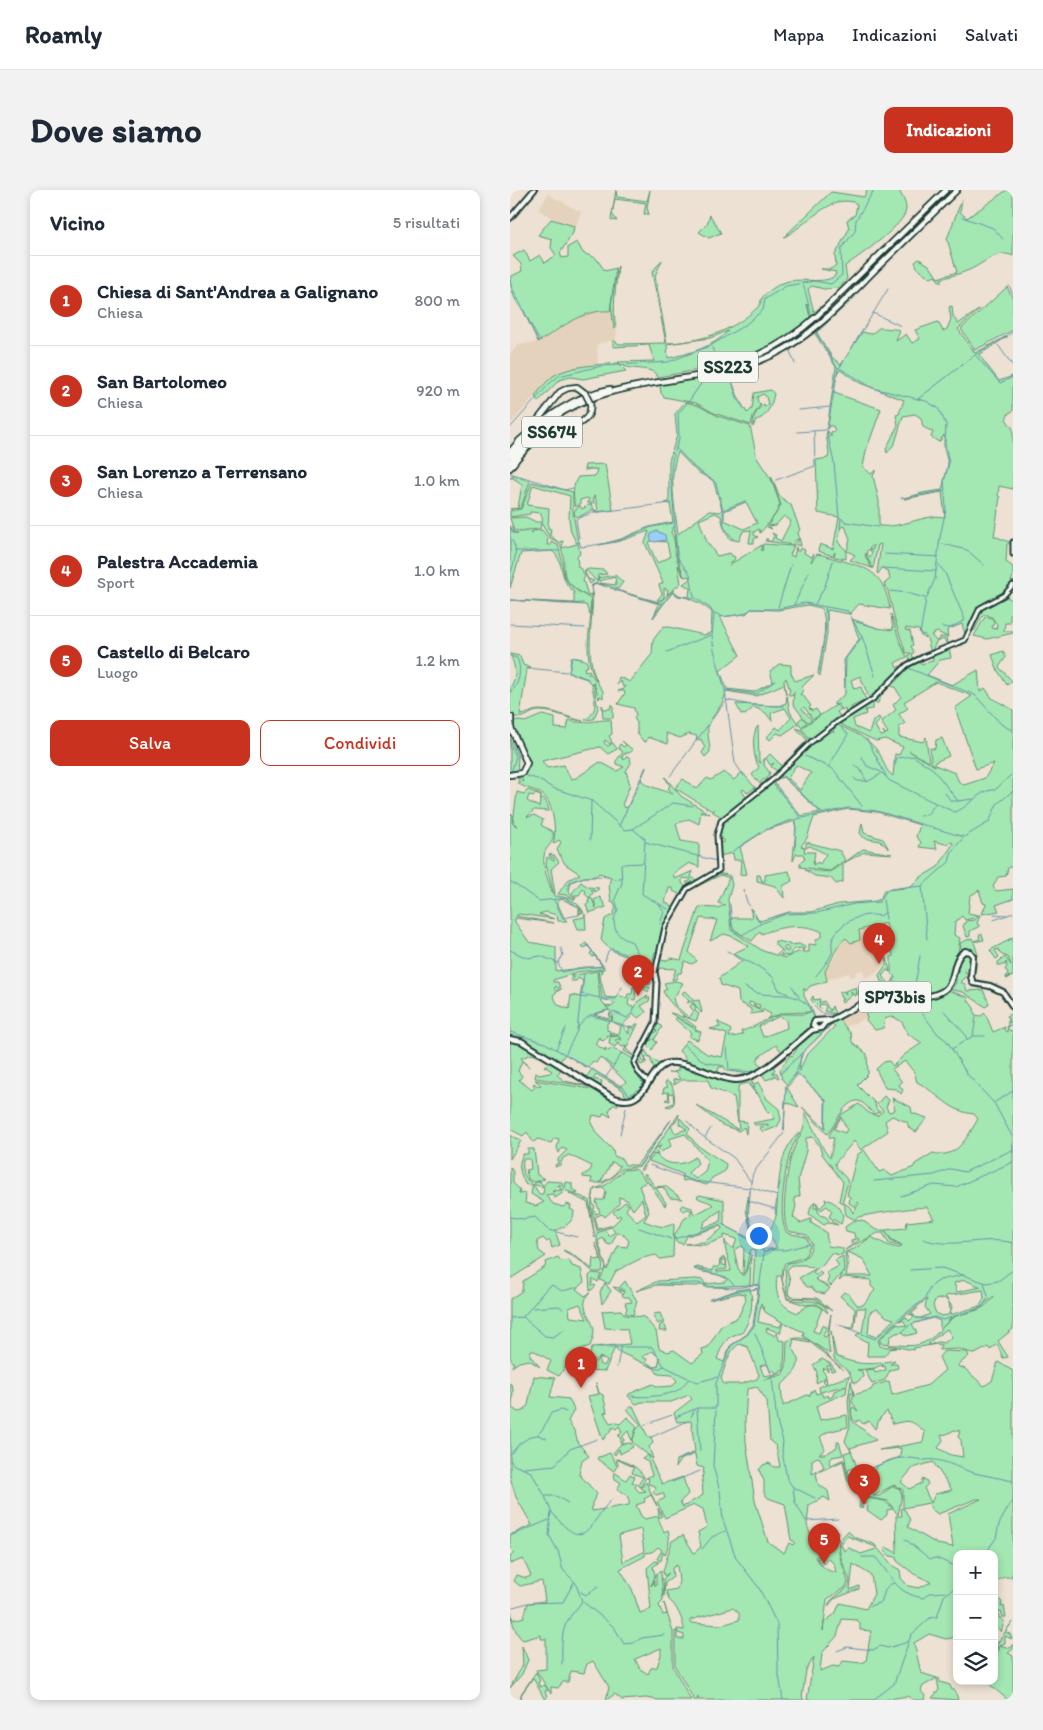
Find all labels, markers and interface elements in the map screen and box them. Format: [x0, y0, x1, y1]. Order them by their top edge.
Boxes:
text: Roamly [25, 20, 102, 49]
text: Mappa [773, 24, 824, 46]
text: Indicazioni [852, 24, 937, 46]
text: Salvati [965, 24, 1018, 46]
button: Indicazioni [884, 107, 1013, 153]
text: Dove siamo [30, 109, 202, 151]
text: Vicino [50, 210, 105, 235]
text: 5 risultati [393, 213, 460, 232]
text: Chiesa di Sant'Andrea a Galignano [97, 280, 378, 303]
text: 1 [62, 291, 70, 310]
text: 800 m [414, 291, 460, 310]
text: Chiesa [97, 303, 143, 322]
road number: SS223 [698, 352, 758, 382]
text: San Bartolomeo [97, 370, 227, 393]
text: 2 [62, 381, 70, 400]
text: 920 m [416, 381, 460, 400]
text: Chiesa [97, 393, 143, 412]
road number: SS674 [522, 416, 582, 448]
text: San Lorenzo a Terrensano [97, 460, 307, 483]
text: 3 [62, 471, 70, 490]
text: 1.0 km [414, 471, 460, 490]
text: Chiesa [97, 483, 143, 502]
text: Palestra Accademia [97, 550, 258, 573]
text: 4 [61, 561, 71, 580]
text: 1.0 km [414, 561, 460, 580]
text: Sport [97, 573, 135, 592]
text: Castello di Belcaro [97, 640, 250, 663]
text: 5 [62, 651, 70, 670]
text: 1.2 km [415, 651, 460, 670]
text: Luogo [97, 663, 138, 682]
button: Salva [50, 720, 250, 766]
button: Condividi [260, 720, 460, 766]
pin: 4 [863, 923, 895, 964]
pin: 2 [622, 955, 654, 996]
road number: SP73bis [859, 982, 931, 1012]
your location [746, 1223, 772, 1249]
pin: 1 [565, 1347, 597, 1388]
pin: 3 [848, 1464, 880, 1505]
pin: 5 [808, 1523, 840, 1564]
map controls [953, 1550, 998, 1685]
button: + [953, 1550, 998, 1595]
button: − [953, 1595, 998, 1640]
button: layers [953, 1640, 998, 1685]

